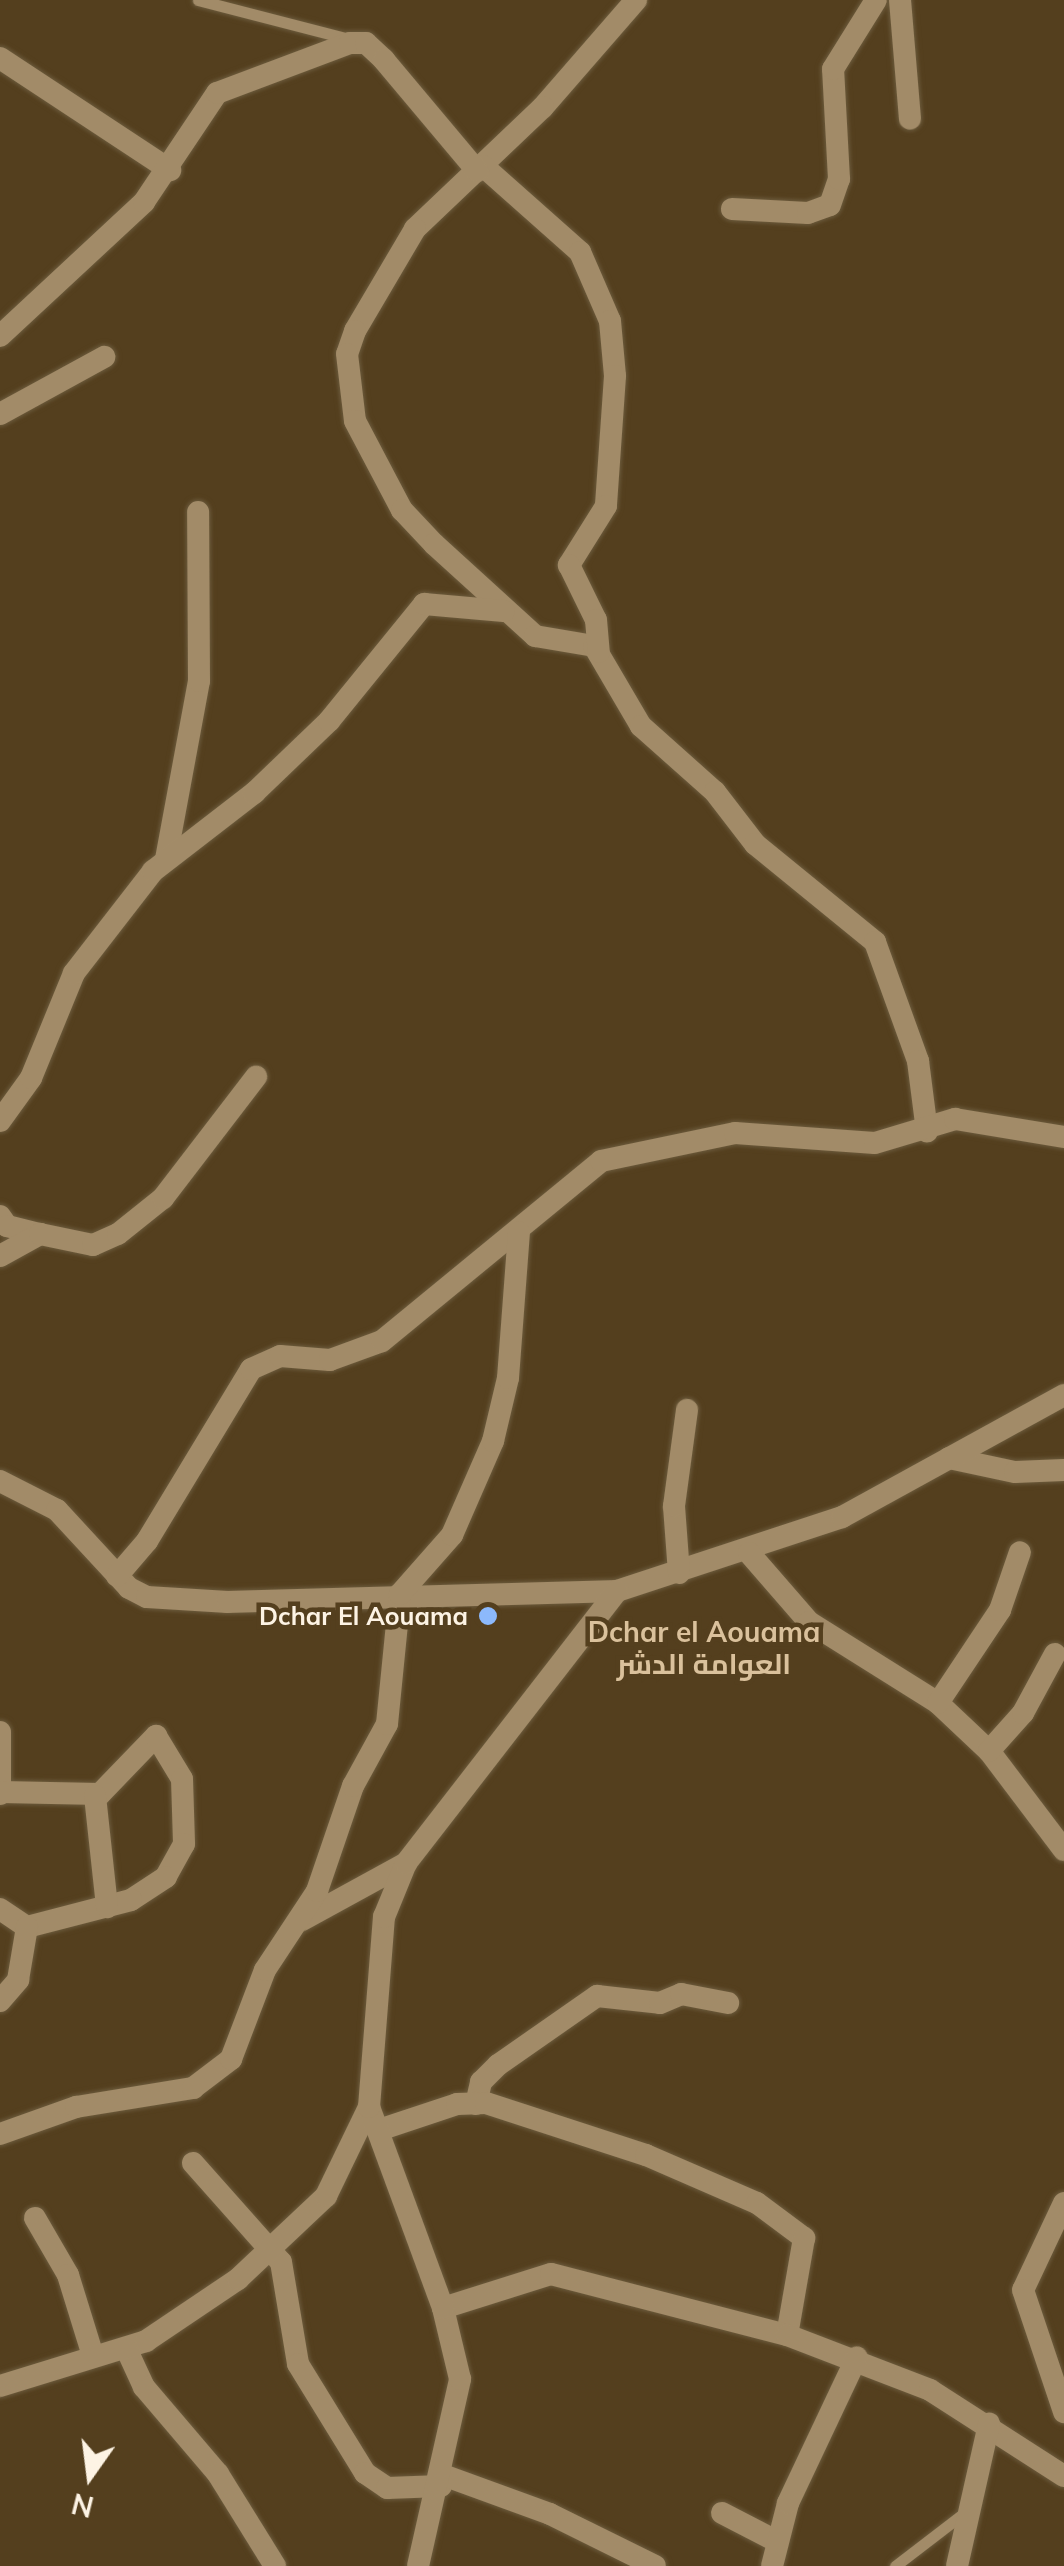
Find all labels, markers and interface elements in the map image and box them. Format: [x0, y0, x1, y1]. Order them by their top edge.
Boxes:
place label: Dchar El Aouama [259, 1601, 468, 1631]
marker: Dchar El Aouama [477, 1605, 499, 1627]
district label: Dchar el Aouama العوامة الدشر [588, 1615, 820, 1681]
north arrow [40, 2426, 140, 2526]
text: N [68, 2486, 97, 2525]

